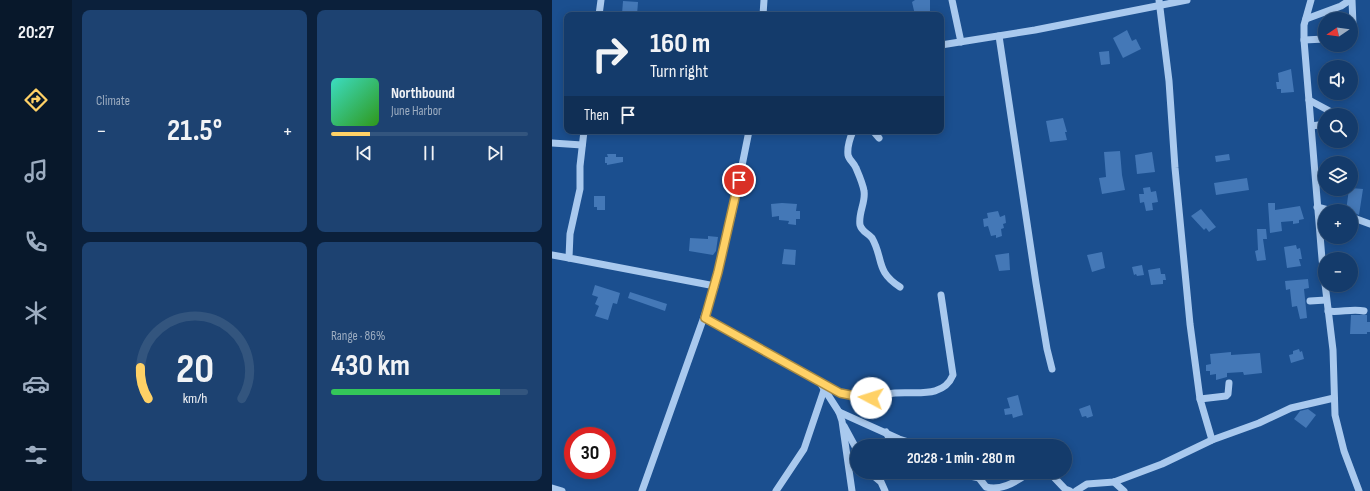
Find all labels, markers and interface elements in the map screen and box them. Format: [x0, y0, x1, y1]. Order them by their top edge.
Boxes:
north arrow [1318, 12, 1358, 52]
map controls [1318, 12, 1358, 292]
text: 20:27 [18, 22, 54, 43]
text: 160 m [650, 27, 710, 60]
icon: right [584, 28, 636, 80]
button: sound [1318, 60, 1358, 100]
text: Turn right [650, 61, 708, 82]
text: Northbound [391, 84, 455, 103]
icon: directions [22, 86, 50, 114]
text: Climate [96, 93, 130, 109]
text: June Harbor [391, 103, 442, 119]
icon: arrive [617, 104, 639, 126]
text: Then [584, 106, 609, 125]
button: search [1318, 108, 1358, 148]
text: 21.5° [167, 113, 222, 149]
text: − [96, 118, 107, 145]
text: + [282, 118, 293, 145]
icon: previous [353, 142, 375, 164]
icon: pause [418, 142, 440, 164]
icon: next [484, 142, 506, 164]
button: layers [1318, 156, 1358, 196]
icon: music [22, 157, 50, 185]
pin [722, 163, 756, 197]
icon: arrive [728, 169, 750, 191]
button: + [1318, 204, 1358, 244]
icon: phone [22, 228, 50, 256]
button: − [1318, 252, 1358, 292]
icon: climate [22, 299, 50, 327]
text: Range · 86% [331, 328, 385, 344]
text: 20 [175, 345, 214, 394]
text: 430 km [331, 348, 410, 384]
icon: car [22, 370, 50, 398]
position arrow [850, 377, 892, 419]
text: km/h [182, 390, 207, 407]
speed limit sign: 30 [564, 427, 616, 479]
icon: filters [22, 441, 50, 469]
text: 20:28 · 1 min · 280 m [907, 449, 1015, 468]

